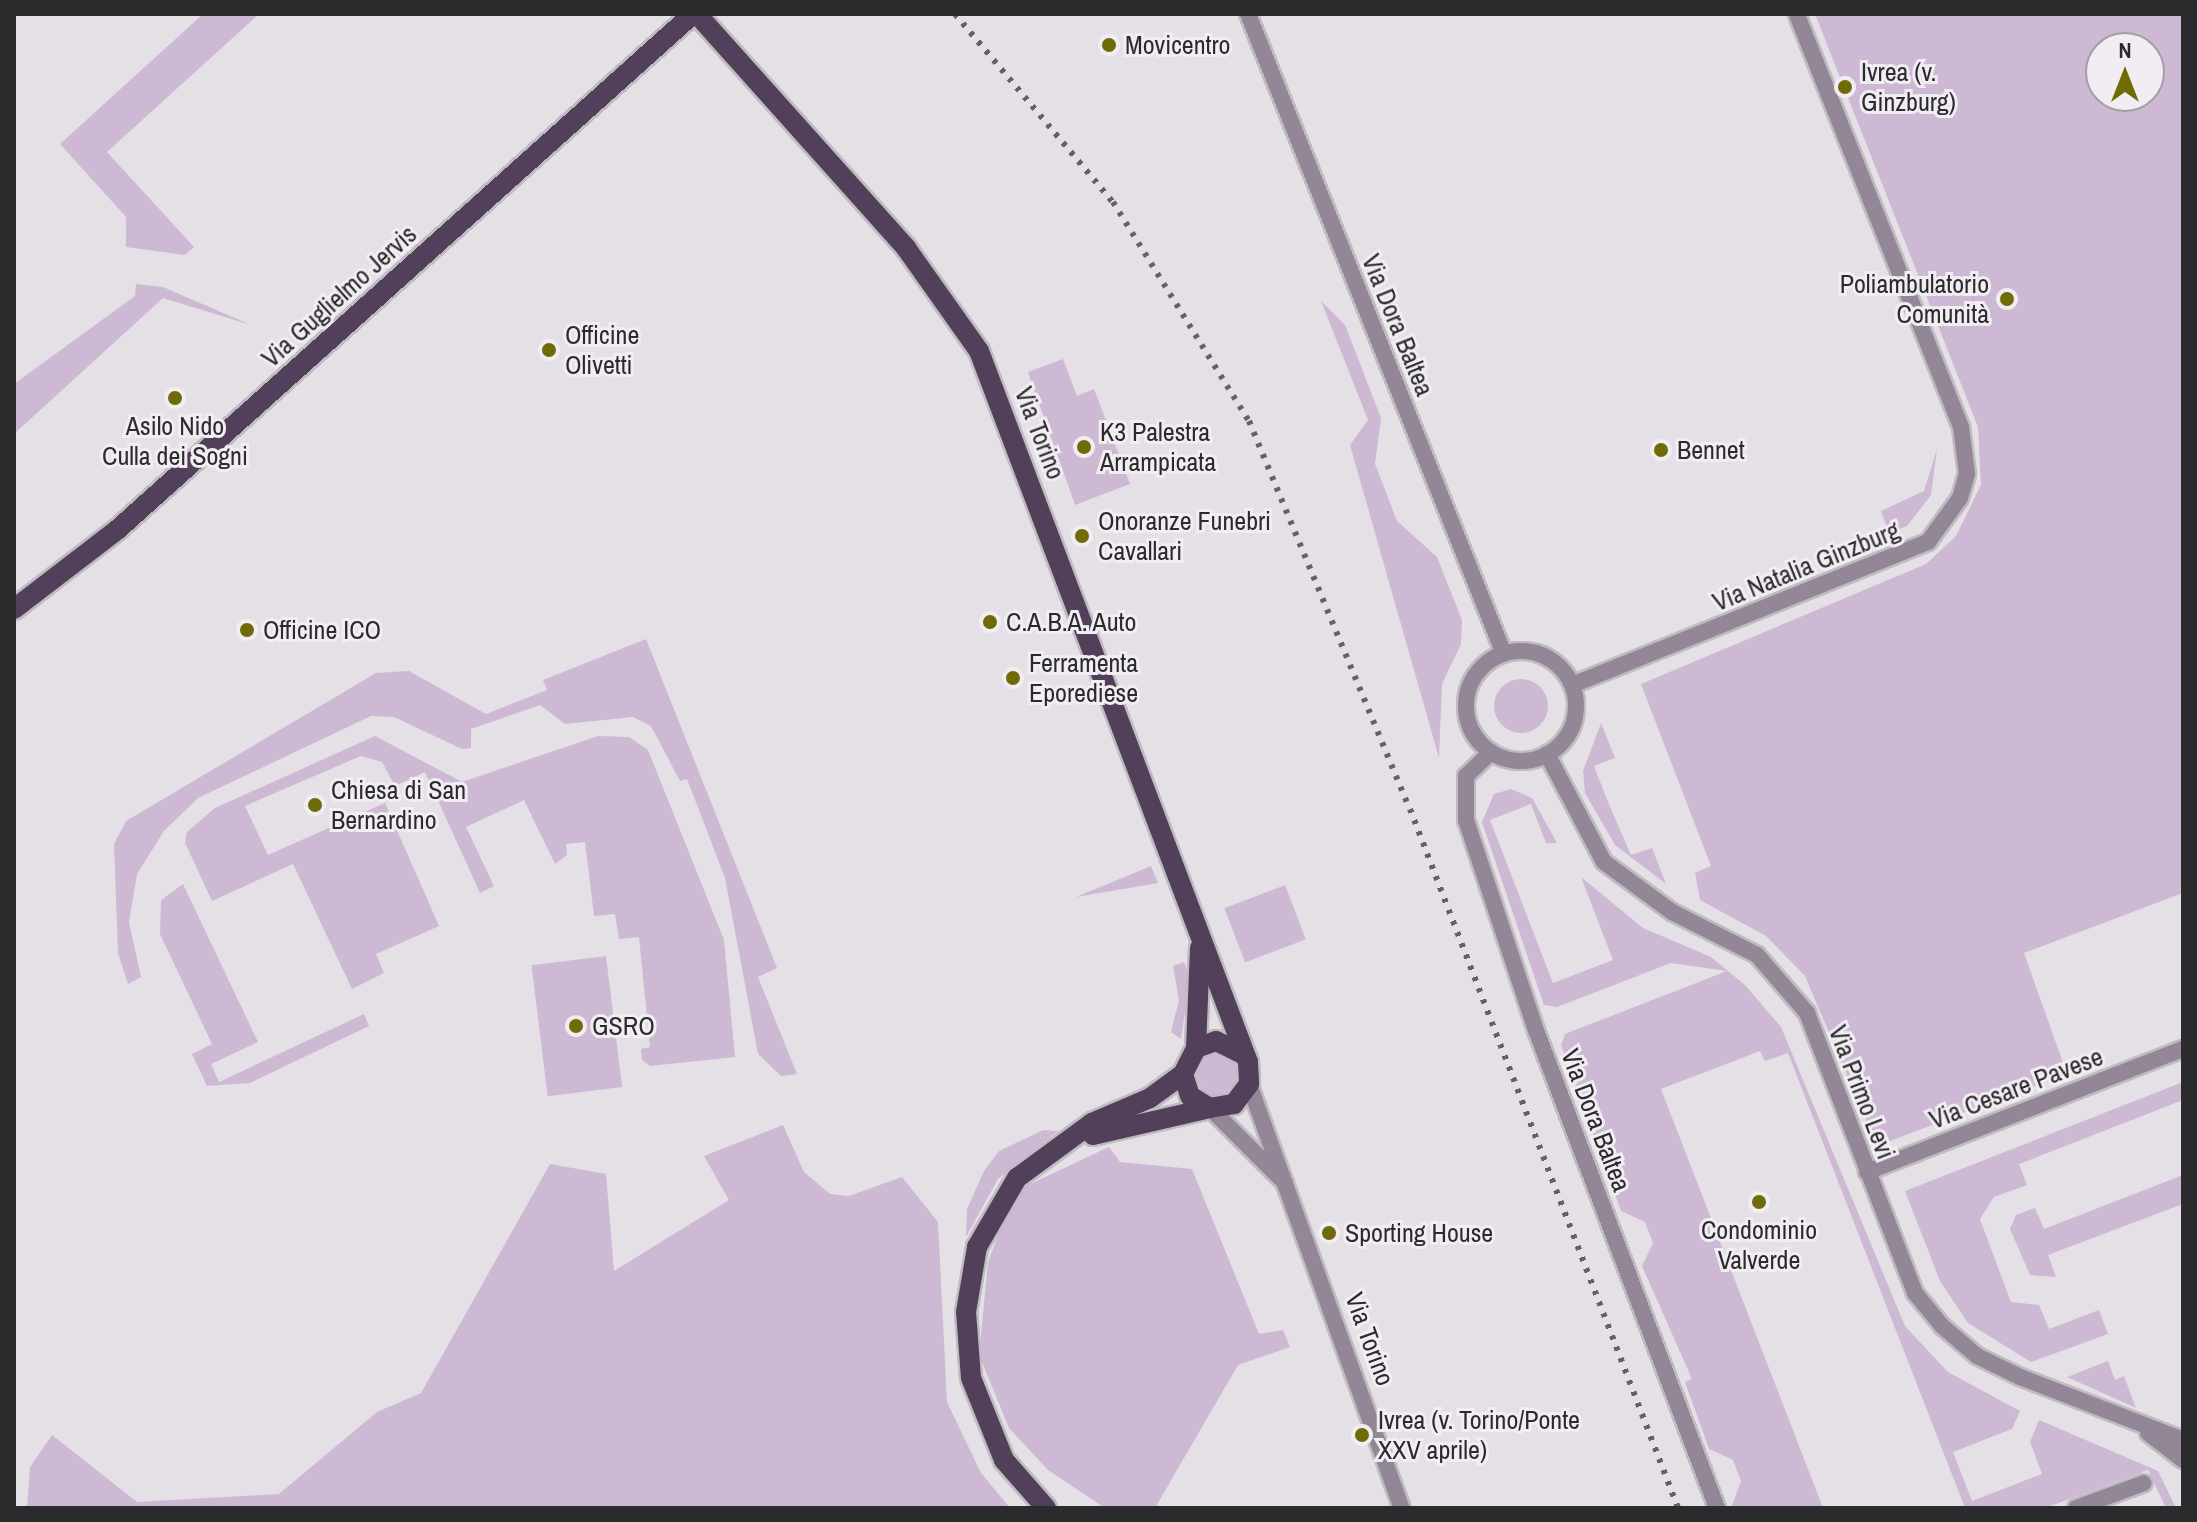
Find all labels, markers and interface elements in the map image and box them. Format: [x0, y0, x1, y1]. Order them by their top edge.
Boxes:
place label: Movicentro [1125, 29, 1230, 61]
north arrow [2085, 32, 2165, 112]
text: N [2118, 35, 2132, 65]
marker: Movicentro [1100, 36, 1118, 54]
place label: Ivrea (v. Ginzburg) [1861, 56, 1956, 118]
marker: Ivrea (v. Ginzburg) [1836, 78, 1854, 96]
street label: Via Guglielmo Jervis [255, 218, 423, 374]
street label: Via Dora Baltea [1355, 250, 1441, 400]
place label: Poliambulatorio Comunità [1840, 268, 1989, 330]
marker: Poliambulatorio Comunità [1996, 288, 2018, 310]
place label: Officine Olivetti [565, 319, 639, 380]
marker: Officine Olivetti [540, 341, 558, 359]
street label: Via Torino [1008, 382, 1072, 484]
marker: Asilo Nido Culla dei Sogni [166, 389, 184, 407]
place label: Asilo Nido Culla dei Sogni [102, 410, 248, 472]
place label: K3 Palestra Arrampicata [1100, 416, 1216, 478]
place label: Bennet [1677, 434, 1745, 466]
marker: K3 Palestra Arrampicata [1075, 438, 1093, 456]
marker: Bennet [1652, 441, 1670, 459]
place label: Onoranze Funebri Cavallari [1098, 505, 1271, 566]
street label: Via Natalia Ginzburg [1708, 514, 1904, 618]
marker: Onoranze Funebri Cavallari [1073, 527, 1091, 545]
place label: C.A.B.A. Auto [1006, 606, 1138, 638]
marker: C.A.B.A. Auto [981, 613, 999, 631]
place label: Officine ICO [263, 614, 381, 646]
marker: Officine ICO [238, 621, 256, 639]
place label: Ferramenta Eporediese [1029, 647, 1138, 708]
marker: Ferramenta Eporediese [1004, 669, 1022, 687]
place label: Chiesa di San Bernardino [331, 774, 466, 836]
marker: Chiesa di San Bernardino [306, 796, 324, 814]
place label: GSRO [592, 1010, 655, 1042]
marker: GSRO [567, 1017, 585, 1035]
street label: Via Primo Levi [1822, 1021, 1902, 1163]
street label: Via Cesare Pavese [1925, 1041, 2107, 1135]
street label: Via Dora Baltea [1555, 1044, 1637, 1196]
marker: Condominio Valverde [1750, 1193, 1768, 1211]
place label: Condominio Valverde [1701, 1214, 1817, 1276]
place label: Sporting House [1345, 1217, 1493, 1249]
marker: Sporting House [1320, 1224, 1338, 1242]
street label: Via Torino [1339, 1288, 1401, 1390]
place label: Ivrea (v. Torino/Ponte XXV aprile) [1378, 1404, 1580, 1466]
marker: Ivrea (v. Torino/Ponte XXV aprile) [1353, 1426, 1371, 1444]

